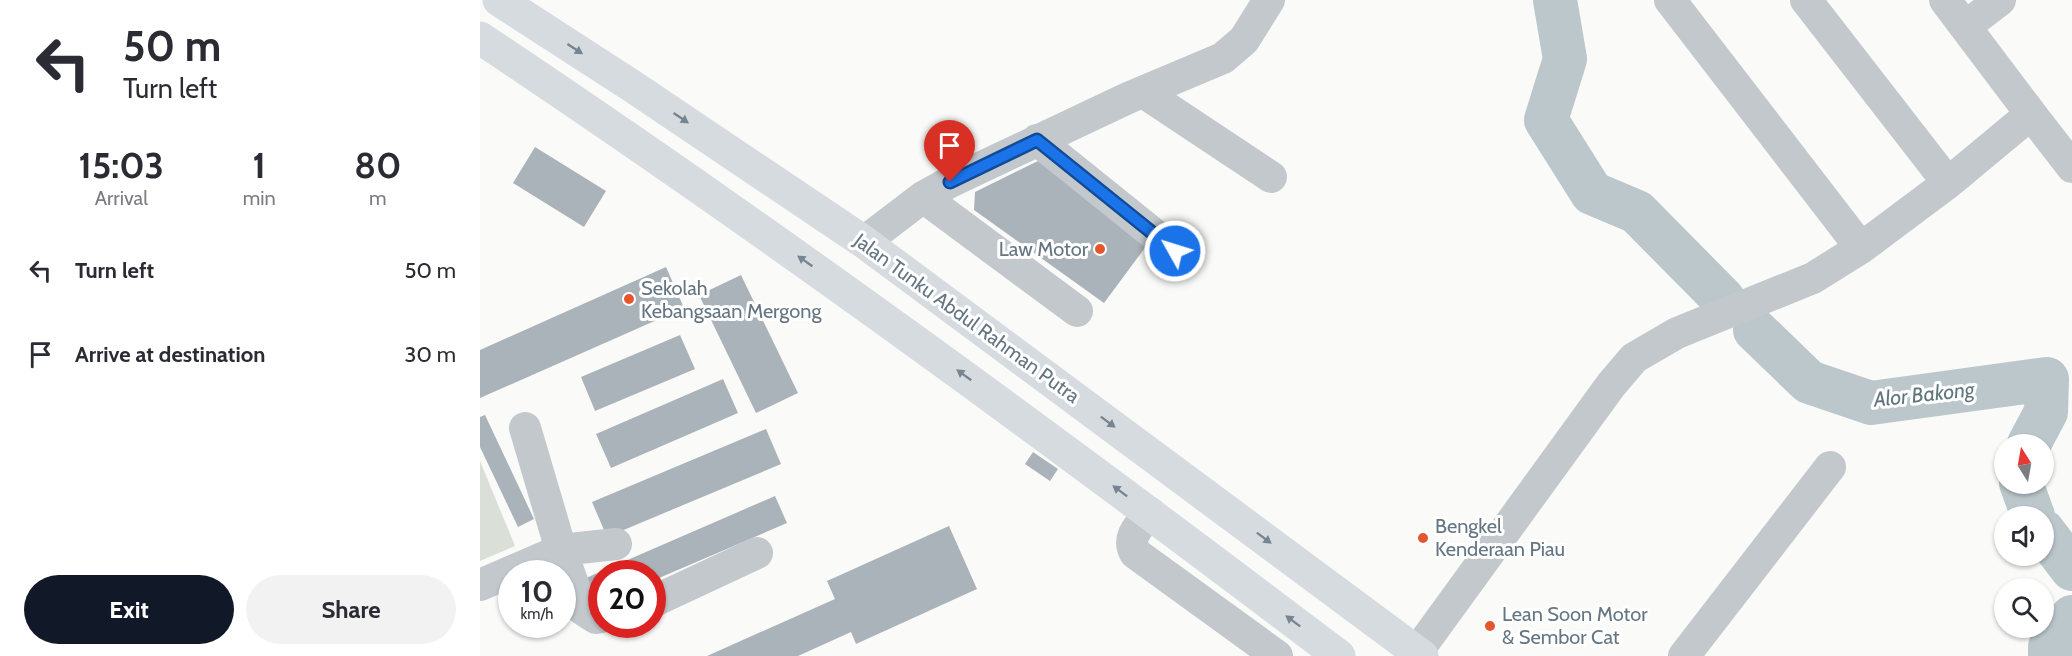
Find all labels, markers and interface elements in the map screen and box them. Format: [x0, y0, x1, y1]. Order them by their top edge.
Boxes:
text: 50 m [123, 20, 221, 72]
icon: left [24, 24, 102, 102]
one-way arrow [567, 43, 583, 55]
text: Turn left [123, 72, 217, 105]
one-way arrow [673, 113, 689, 124]
pin [924, 120, 975, 182]
icon: arrive [933, 129, 966, 162]
text: 15:03 [79, 143, 164, 187]
text: 1 [252, 143, 266, 187]
text: 80 [354, 143, 401, 187]
text: Arrival [95, 186, 148, 210]
text: min [243, 186, 276, 210]
text: m [369, 186, 387, 210]
position arrow [1143, 219, 1207, 283]
street label: Jalan Tunku Abdul Rahman Putra [849, 228, 1085, 408]
place label: Law Motor [999, 237, 1089, 261]
marker: Law Motor [1093, 242, 1107, 256]
icon: left [24, 254, 57, 287]
one-way arrow [798, 255, 814, 267]
text: Turn left [75, 257, 154, 284]
text: 50 m [404, 257, 456, 284]
place label: Sekolah Kebangsaan Mergong [641, 276, 822, 323]
marker: Sekolah Kebangsaan Mergong [622, 292, 636, 306]
icon: arrive [24, 338, 57, 371]
text: Arrive at destination [75, 341, 265, 368]
text: 30 m [404, 341, 456, 368]
one-way arrow [956, 369, 972, 381]
water label: Alor Bakong [1871, 376, 1977, 412]
one-way arrow [1099, 416, 1115, 428]
north arrow [1994, 434, 2054, 494]
map controls [1994, 434, 2054, 638]
one-way arrow [1113, 485, 1129, 497]
button: sound [1994, 506, 2054, 566]
place label: Bengkel Kenderaan Piau [1435, 514, 1565, 561]
marker: Bengkel Kenderaan Piau [1416, 531, 1430, 545]
one-way arrow [1257, 532, 1272, 544]
speed limit sign: 20 [588, 560, 666, 638]
text: 10 [521, 573, 553, 610]
button: Exit [24, 575, 234, 644]
button: Share [246, 575, 456, 644]
button: search [1994, 578, 2054, 638]
place label: Lean Soon Motor & Sembor Cat [1502, 602, 1648, 649]
text: km/h [521, 605, 553, 623]
one-way arrow [1285, 615, 1300, 627]
marker: Lean Soon Motor & Sembor Cat [1483, 619, 1497, 633]

